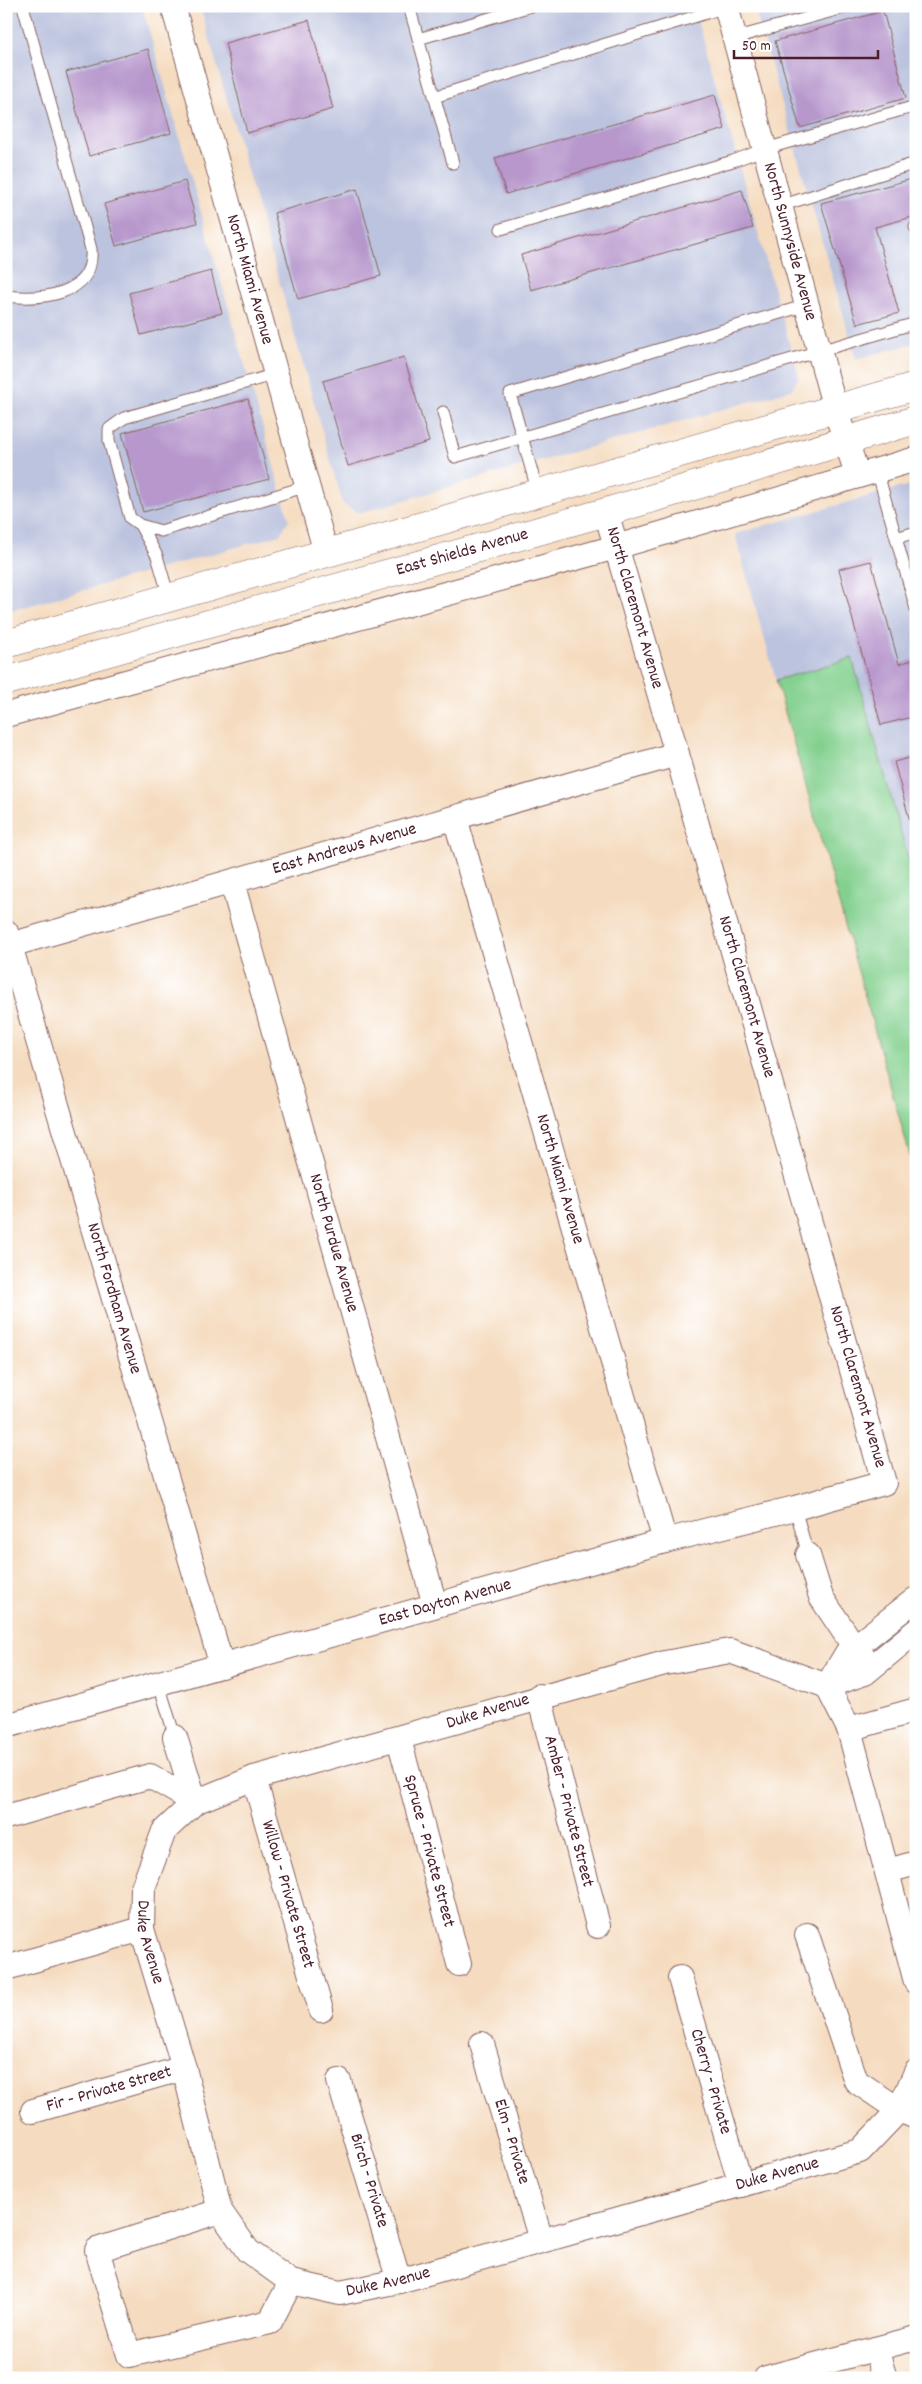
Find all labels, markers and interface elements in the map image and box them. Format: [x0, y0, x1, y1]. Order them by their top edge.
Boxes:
scale bar [734, 28, 878, 60]
text: 50 m [742, 36, 771, 58]
street label: North Sunnyside Avenue [756, 160, 823, 324]
street label: North Miami Avenue [219, 212, 280, 347]
street label: East Shields Avenue [393, 522, 531, 583]
street label: North Claremont Avenue [599, 524, 669, 692]
street label: East Andrews Avenue [270, 817, 420, 882]
street label: North Claremont Avenue [711, 913, 781, 1081]
street label: North Miami Avenue [529, 1111, 591, 1247]
street label: North Purdue Avenue [302, 1171, 365, 1315]
street label: North Fordham Avenue [80, 1220, 148, 1377]
street label: North Claremont Avenue [822, 1303, 892, 1471]
street label: East Dayton Avenue [376, 1572, 514, 1633]
street label: Duke Avenue [443, 1687, 533, 1736]
street label: Amber - Private Street [537, 1733, 600, 1890]
street label: Spruce - Private Street [397, 1772, 461, 1930]
street label: Willow - Private Street [254, 1817, 321, 1971]
street label: Duke Avenue [129, 1900, 170, 1987]
street label: Cherry - Private [683, 2026, 738, 2137]
street label: Fir - Private Street [43, 2060, 175, 2119]
street label: Elm - Private [487, 2096, 536, 2187]
street label: Birch - Private [343, 2130, 395, 2231]
street label: Duke Avenue [733, 2151, 822, 2198]
street label: Duke Avenue [344, 2260, 433, 2304]

